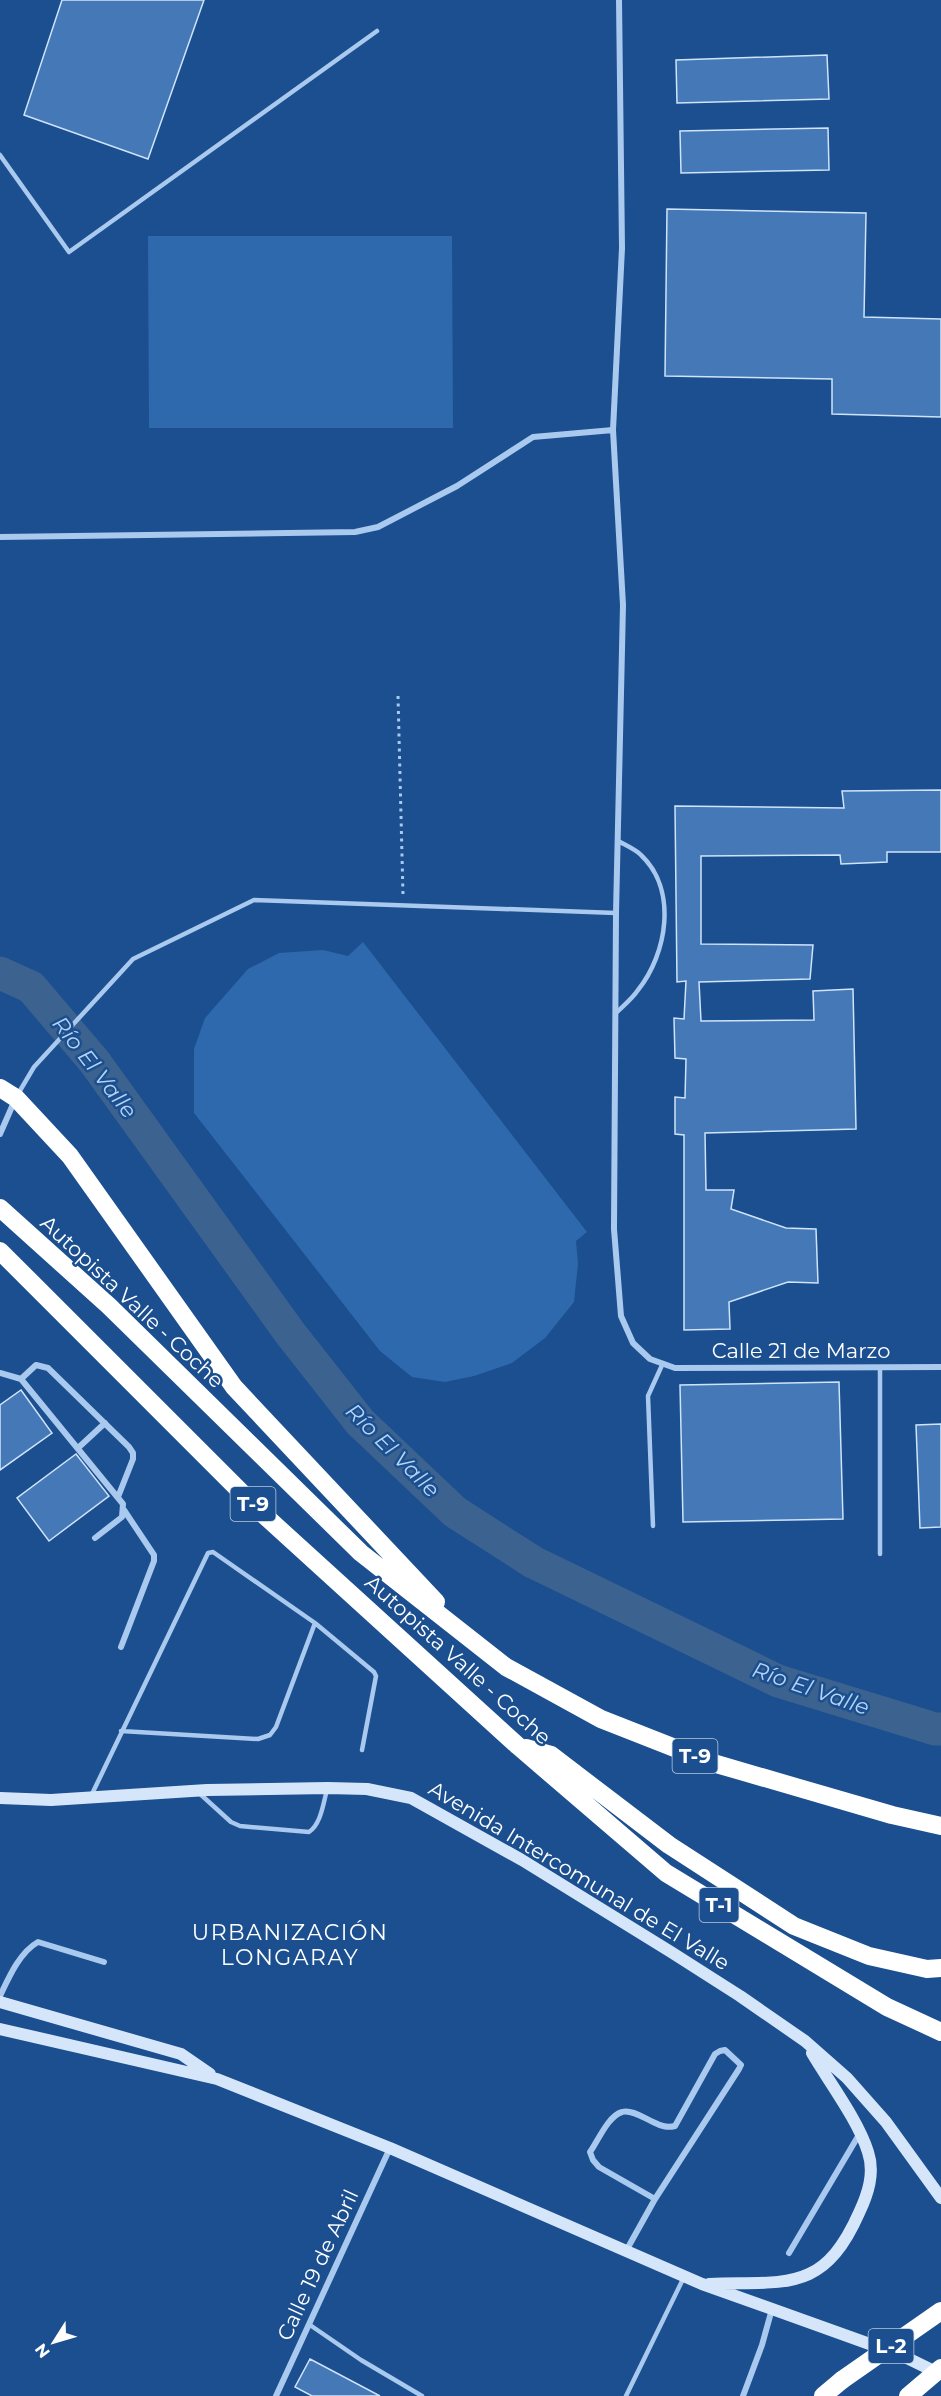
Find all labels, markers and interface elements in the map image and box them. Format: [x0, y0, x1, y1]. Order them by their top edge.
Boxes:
water label: Río El Valle [46, 1011, 143, 1124]
street label: Autopista Valle - Coche [36, 1210, 229, 1393]
street label: Calle 21 de Marzo [712, 1338, 890, 1363]
water label: Río El Valle [340, 1398, 445, 1503]
road number: T-9 [230, 1487, 276, 1521]
street label: Autopista Valle - Coche [360, 1570, 556, 1750]
water label: Río El Valle [749, 1656, 873, 1721]
road number: T-9 [672, 1739, 718, 1773]
street label: Avenida Intercomunal de El Valle [424, 1776, 734, 1975]
road number: T-1 [700, 1888, 738, 1922]
district label: URBANIZACIÓN LONGARAY [192, 1919, 388, 1971]
street label: Calle 19 de Abril [272, 2185, 363, 2344]
north arrow [24, 2312, 84, 2372]
road number: L-2 [868, 2329, 914, 2363]
text: N [31, 2340, 54, 2362]

